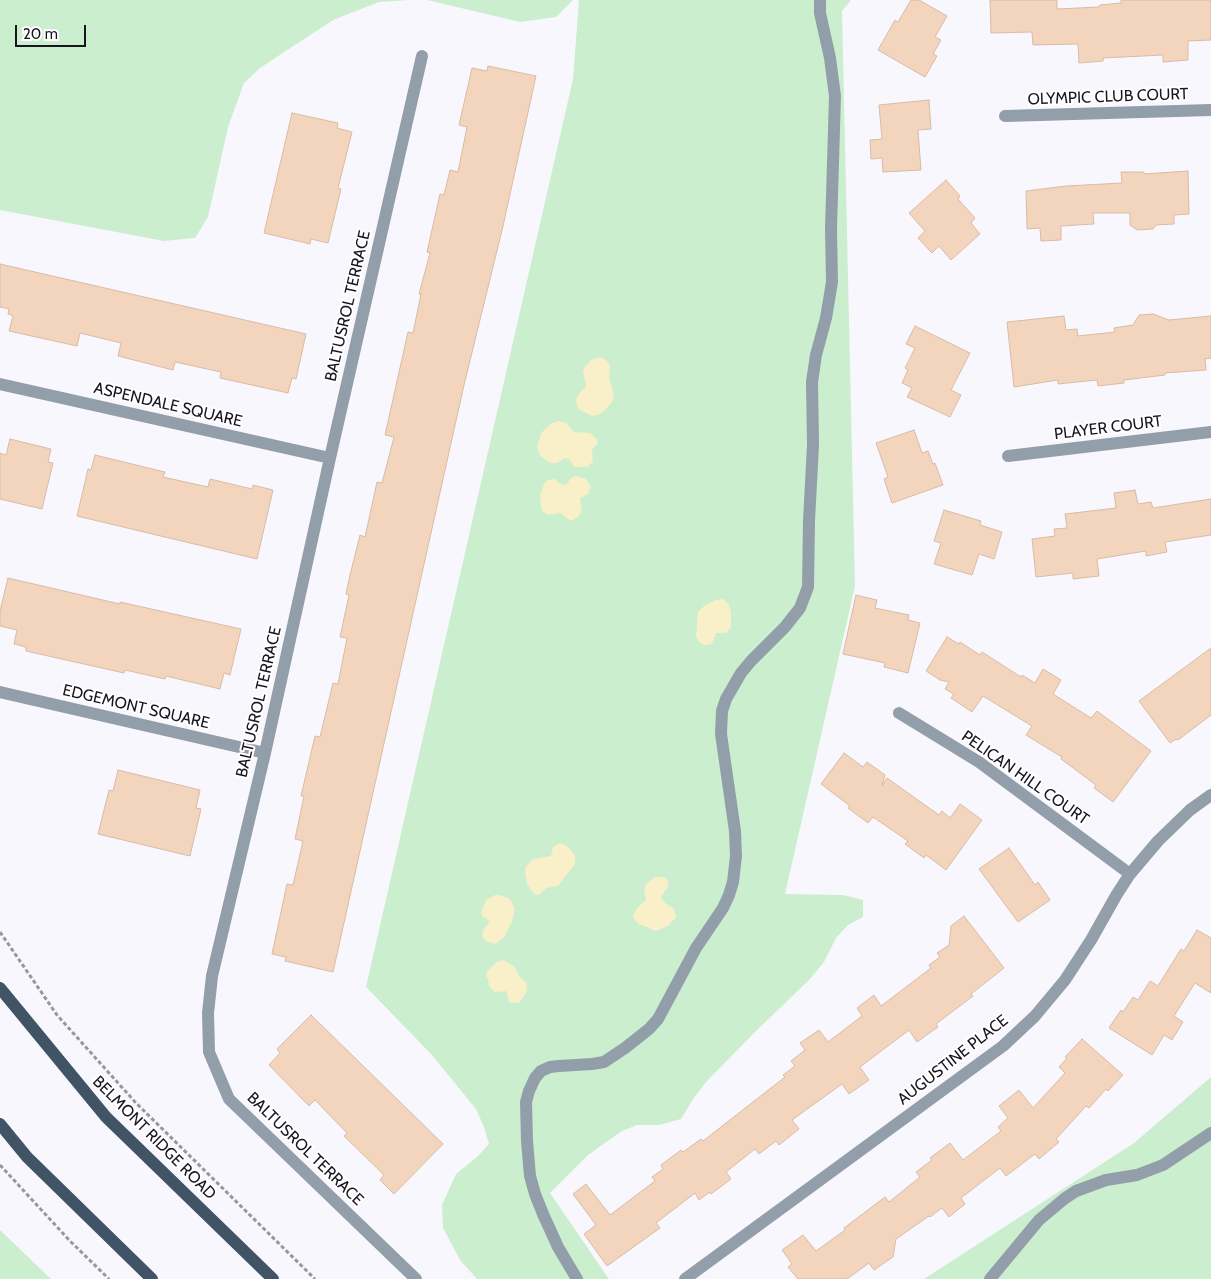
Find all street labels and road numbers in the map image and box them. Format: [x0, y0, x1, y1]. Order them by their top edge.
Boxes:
street label: OLYMPIC CLUB COURT [1027, 85, 1189, 109]
street label: BALTUSROL TERRACE [321, 229, 375, 383]
street label: ASPENDALE SQUARE [92, 379, 244, 431]
street label: PLAYER COURT [1053, 412, 1163, 444]
street label: BALTUSROL TERRACE [232, 625, 286, 779]
street label: EDGEMONT SQUARE [61, 681, 211, 733]
street label: PELICAN HILL COURT [958, 727, 1092, 829]
street label: AUGUSTINE PLACE [894, 1011, 1012, 1109]
street label: BELMONT RIDGE ROAD [88, 1072, 220, 1204]
street label: BALTUSROL TERRACE [243, 1088, 367, 1210]

